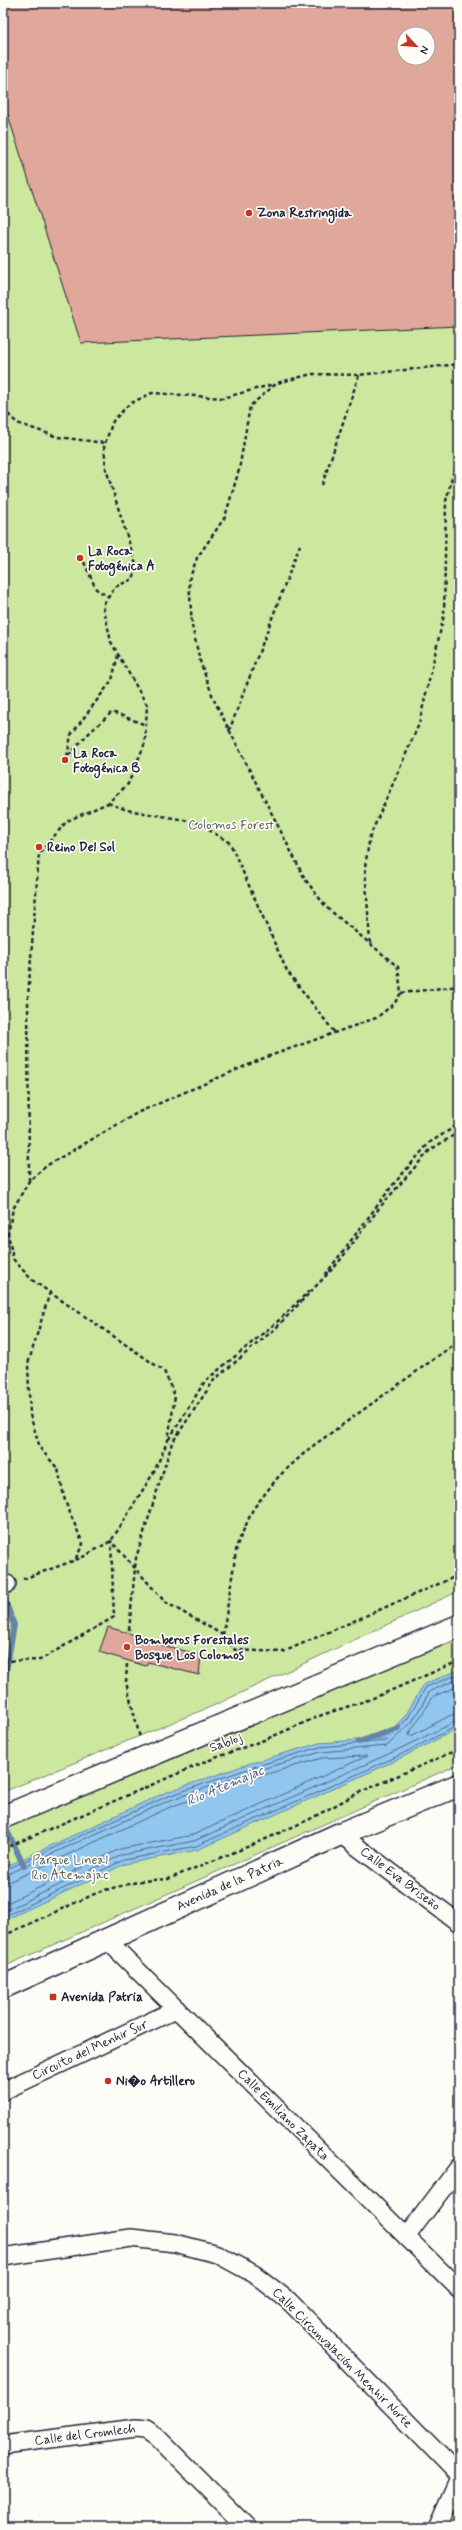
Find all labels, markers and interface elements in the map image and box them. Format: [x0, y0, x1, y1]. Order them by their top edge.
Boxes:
north arrow [396, 26, 436, 66]
text: N [416, 44, 432, 56]
place label: Zona Restringida [257, 205, 353, 224]
marker: Zona Restringida [244, 208, 254, 218]
place label: La Roca Fotogénica A [88, 543, 155, 577]
marker: La Roca Fotogénica A [75, 553, 85, 563]
place label: La Roca Fotogénica B [73, 745, 141, 779]
marker: La Roca Fotogénica B [60, 755, 70, 765]
park label: Colomos Forest [188, 817, 274, 834]
place label: Reino Del Sol [47, 839, 116, 856]
marker: Reino Del Sol [34, 842, 44, 852]
place label: Bomberos Forestales Bosque Los Colomos [135, 1632, 249, 1664]
marker: Bomberos Forestales Bosque Los Colomos [122, 1642, 132, 1652]
street label: Sabloj [207, 1729, 245, 1757]
water label: Río Atemajac [184, 1761, 268, 1810]
street label: Calle Eva Briseño [356, 1843, 444, 1915]
park label: Parque Lineal Rio Atemajac [31, 1852, 109, 1884]
street label: Avenida de la Patria [174, 1853, 286, 1915]
place label: Avenida Patria [61, 1989, 143, 2006]
marker: Avenida Patria [48, 1992, 58, 2002]
street label: Circuito del Menhir Sur [29, 2015, 151, 2084]
street label: Calle Emiliano Zapata [234, 2066, 332, 2164]
place label: Ni�o Artillero [116, 2073, 196, 2090]
marker: Ni�o Artillero [103, 2076, 113, 2086]
street label: Calle Circunvalación Menhir Norte [268, 2284, 416, 2432]
street label: Calle del Cromlech [34, 2420, 137, 2450]

